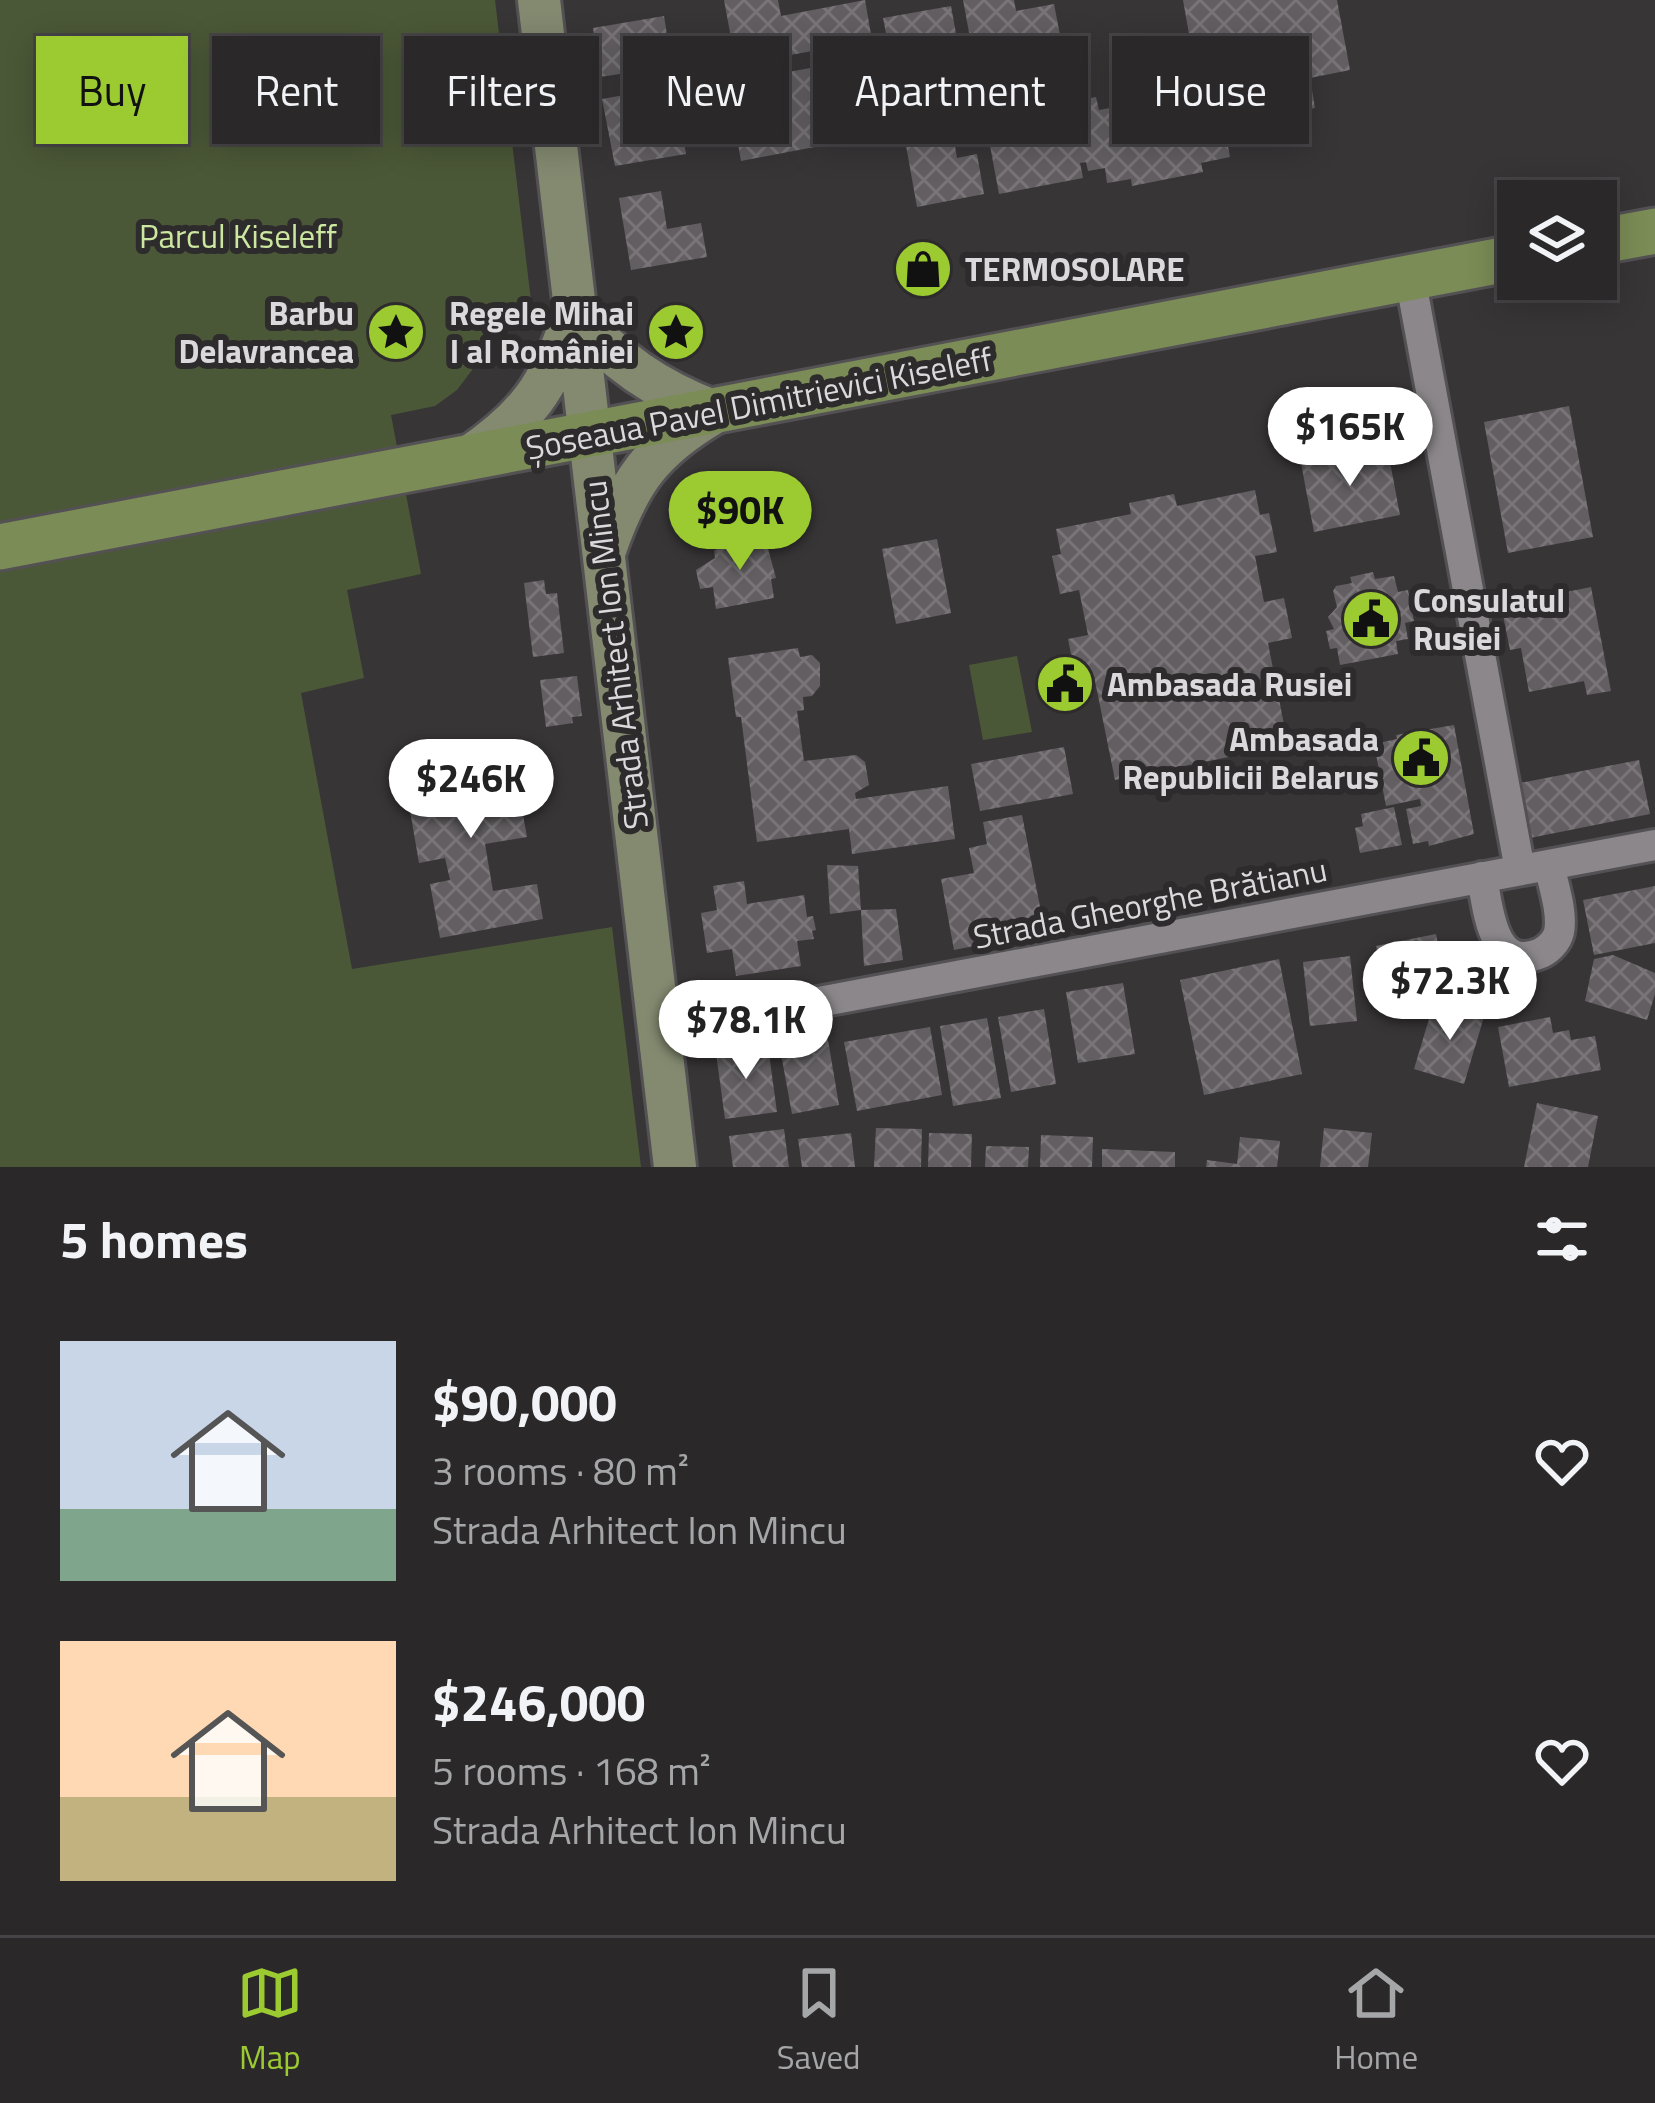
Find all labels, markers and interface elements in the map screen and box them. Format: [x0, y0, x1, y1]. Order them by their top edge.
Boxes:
chip: Buy [36, 36, 188, 144]
chip: Rent [212, 36, 380, 144]
chip: Filters [404, 36, 599, 144]
chip: New [623, 36, 789, 144]
chip: Apartment [813, 36, 1088, 144]
chip: House [1112, 36, 1309, 144]
map controls [1497, 180, 1617, 300]
button: layers [1497, 180, 1617, 300]
park label: Parcul Kiseleff [139, 211, 337, 261]
shop icon: TERMOSOLARE [892, 238, 954, 300]
place label: TERMOSOLARE [965, 244, 1185, 294]
place label: Barbu Delavrancea [178, 288, 354, 376]
place label: Regele Mihai I al României [449, 288, 634, 376]
place icon: Barbu Delavrancea [365, 301, 427, 363]
place icon: Regele Mihai I al României [645, 301, 707, 363]
street label: Șoseaua Pavel Dimitrievici Kiseleff [522, 333, 997, 473]
pin: $165K [1266, 387, 1434, 489]
text: $165K [1295, 396, 1405, 455]
pin: $90K [669, 471, 811, 573]
street label: Strada Arhitect Ion Mincu [569, 478, 661, 832]
text: $90K [696, 480, 784, 539]
place label: Consulatul Rusiei [1413, 575, 1565, 663]
public building icon: Consulatul Rusiei [1340, 588, 1402, 650]
public building icon: Ambasada Rusiei [1034, 653, 1096, 715]
place label: Ambasada Rusiei [1107, 659, 1352, 709]
place label: Ambasada Republicii Belarus [1123, 714, 1379, 802]
public building icon: Ambasada Republicii Belarus [1390, 727, 1452, 789]
pin: $246K [387, 739, 555, 841]
text: $246K [416, 748, 526, 807]
street label: Strada Gheorghe Brătianu [969, 844, 1331, 962]
pin: $72.3K [1352, 941, 1548, 1043]
text: $72.3K [1390, 950, 1510, 1009]
pin: $78.1K [648, 980, 844, 1082]
text: $78.1K [686, 989, 806, 1048]
text: 5 homes [60, 1200, 248, 1278]
icon: filters [1529, 1206, 1595, 1272]
text: $90,000 [432, 1363, 617, 1441]
icon: home [156, 1389, 300, 1533]
icon: heart [1529, 1428, 1595, 1494]
text: 3 rooms · 80 m² [432, 1441, 689, 1500]
text: Strada Arhitect Ion Mincu [432, 1500, 847, 1559]
text: $246,000 [432, 1663, 645, 1741]
icon: home [156, 1689, 300, 1833]
icon: heart [1529, 1728, 1595, 1794]
text: 5 rooms · 168 m² [432, 1741, 711, 1800]
text: Strada Arhitect Ion Mincu [432, 1800, 847, 1859]
tab: Map [237, 1960, 303, 2082]
tab: Saved [777, 1960, 861, 2082]
tab: Home [1334, 1960, 1418, 2082]

